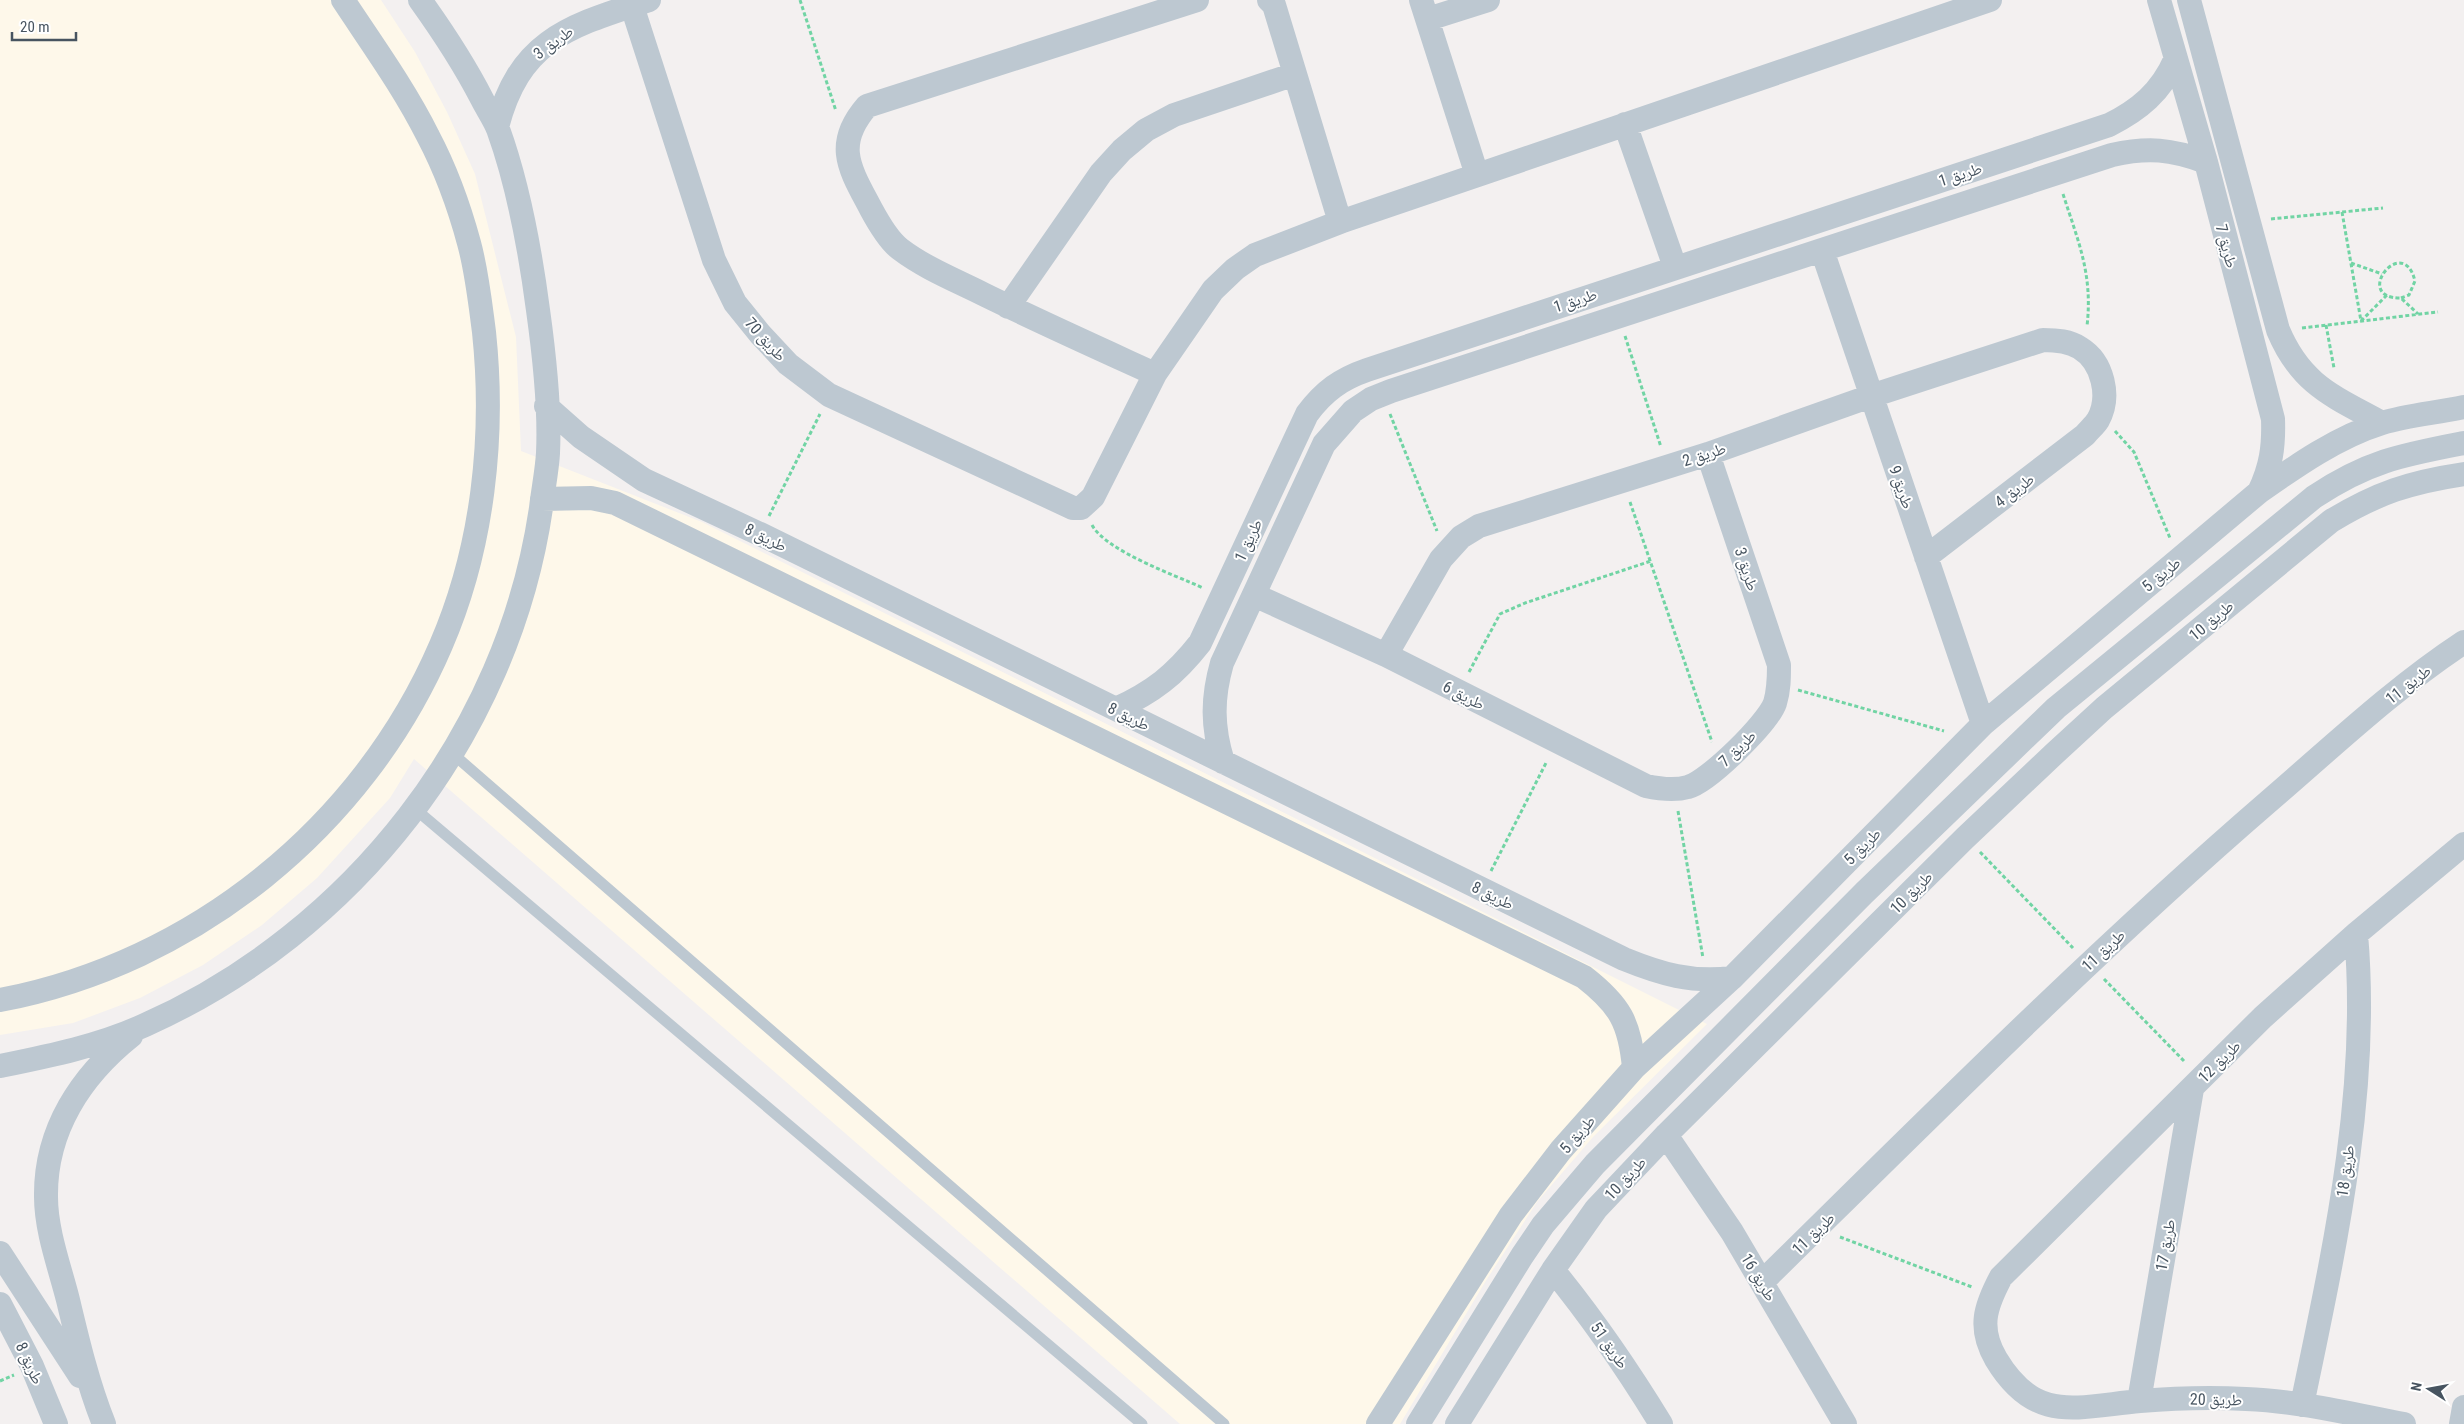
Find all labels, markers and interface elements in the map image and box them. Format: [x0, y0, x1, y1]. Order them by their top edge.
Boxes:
scale bar [12, 10, 76, 42]
text: 20 m [20, 18, 50, 36]
street label: طريق 3 [530, 22, 577, 64]
street label: طريق 1 [1936, 159, 1985, 191]
street label: طريق 7 [2211, 222, 2241, 270]
street label: طريق 1 [1551, 285, 1600, 317]
street label: طريق 70 [740, 314, 790, 366]
street label: طريق 2 [1680, 439, 1729, 471]
street label: طريق 9 [1884, 463, 1918, 512]
street label: طريق 4 [1991, 469, 2038, 512]
street label: طريق 1 [1230, 516, 1267, 565]
street label: طريق 8 [741, 519, 790, 557]
street label: طريق 3 [1730, 545, 1762, 594]
street label: طريق 5 [2138, 553, 2185, 597]
street label: طريق 10 [2185, 596, 2238, 645]
street label: طريق 11 [2382, 661, 2435, 709]
street label: طريق 6 [1439, 677, 1488, 715]
street label: طريق 8 [1104, 698, 1153, 736]
street label: طريق 7 [1715, 726, 1761, 771]
street label: طريق 5 [1840, 824, 1885, 869]
street label: طريق 10 [1886, 867, 1937, 918]
street label: طريق 8 [1468, 877, 1517, 915]
street label: طريق 11 [2078, 926, 2130, 976]
street label: طريق 12 [2194, 1036, 2245, 1087]
street label: طريق 5 [1556, 1111, 1600, 1158]
street label: طريق 18 [2332, 1144, 2360, 1198]
street label: طريق 10 [1601, 1153, 1651, 1205]
street label: طريق 11 [1788, 1208, 1839, 1259]
street label: طريق 17 [2152, 1218, 2180, 1273]
street label: طريق 16 [1736, 1250, 1780, 1305]
street label: طريق 51 [1586, 1318, 1632, 1373]
street label: طريق 8 [11, 1339, 48, 1388]
north arrow [2404, 1364, 2454, 1414]
text: N [2408, 1381, 2425, 1392]
street label: طريق 20 [2190, 1390, 2242, 1410]

